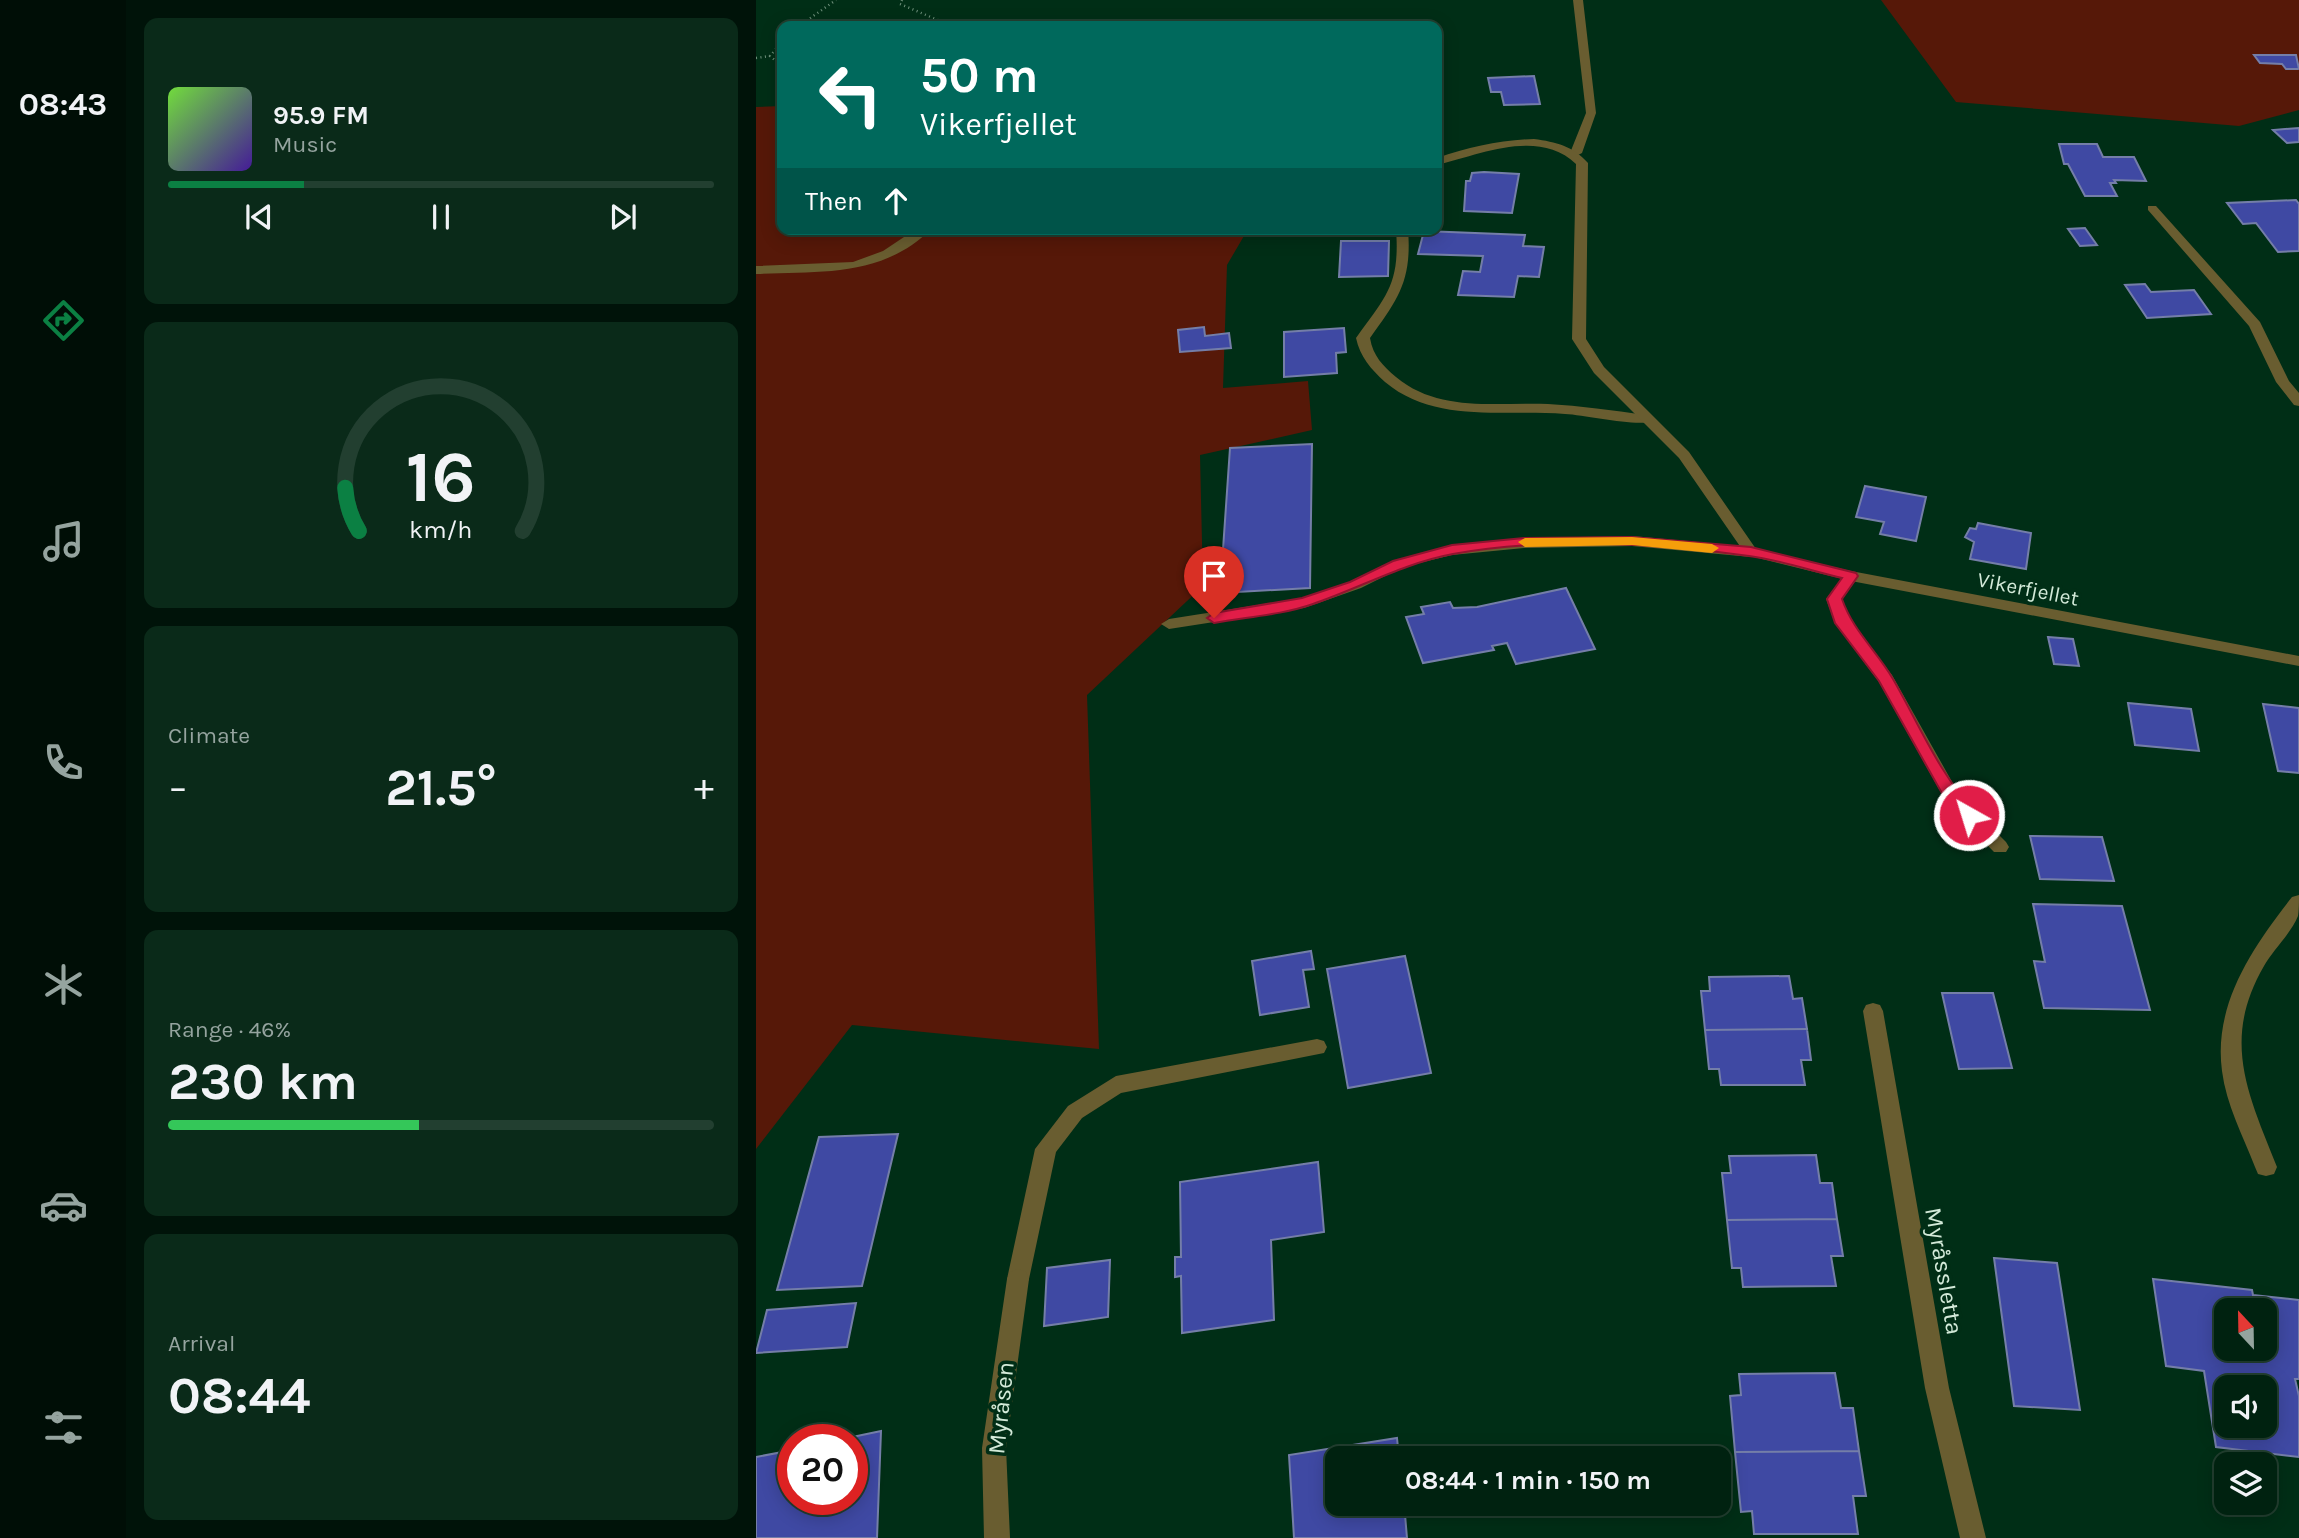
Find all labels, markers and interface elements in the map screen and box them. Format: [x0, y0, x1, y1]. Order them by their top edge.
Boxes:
text: 50 m [920, 47, 1038, 104]
icon: left [805, 49, 896, 140]
text: 08:43 [19, 86, 107, 123]
text: 95.9 FM [273, 100, 369, 131]
text: Vikerfjellet [920, 106, 1077, 143]
text: Music [273, 131, 337, 158]
icon: ahead [877, 182, 915, 220]
text: Then [805, 186, 863, 217]
icon: previous [240, 198, 278, 236]
icon: pause [422, 198, 460, 236]
icon: next [604, 198, 642, 236]
icon: directions [39, 296, 88, 345]
text: 16 [406, 434, 476, 519]
text: km/h [409, 515, 473, 544]
icon: music [39, 517, 88, 566]
pin [1184, 546, 1244, 618]
icon: arrive [1195, 557, 1233, 595]
street label: Vikerfjellet [1975, 567, 2081, 611]
text: Climate [168, 722, 250, 749]
icon: phone [39, 738, 88, 787]
text: 21.5° [385, 757, 497, 818]
text: − [168, 765, 188, 810]
text: + [694, 765, 714, 810]
position arrow [1932, 778, 2006, 852]
icon: climate [39, 960, 88, 1009]
text: Range · 46% [168, 1016, 291, 1043]
text: 230 km [168, 1051, 358, 1112]
icon: car [39, 1181, 88, 1230]
street label: Myråssletta [1919, 1205, 1969, 1337]
north arrow [2214, 1298, 2277, 1362]
map controls [2214, 1298, 2277, 1515]
text: Arrival [168, 1330, 235, 1357]
street label: Myråsen [982, 1360, 1020, 1456]
text: 08:44 [168, 1365, 310, 1426]
button: sound [2214, 1375, 2277, 1438]
icon: filters [39, 1403, 88, 1452]
speed limit sign: 20 [777, 1424, 868, 1515]
button: layers [2214, 1452, 2277, 1515]
text: 08:44 · 1 min · 150 m [1405, 1465, 1651, 1496]

